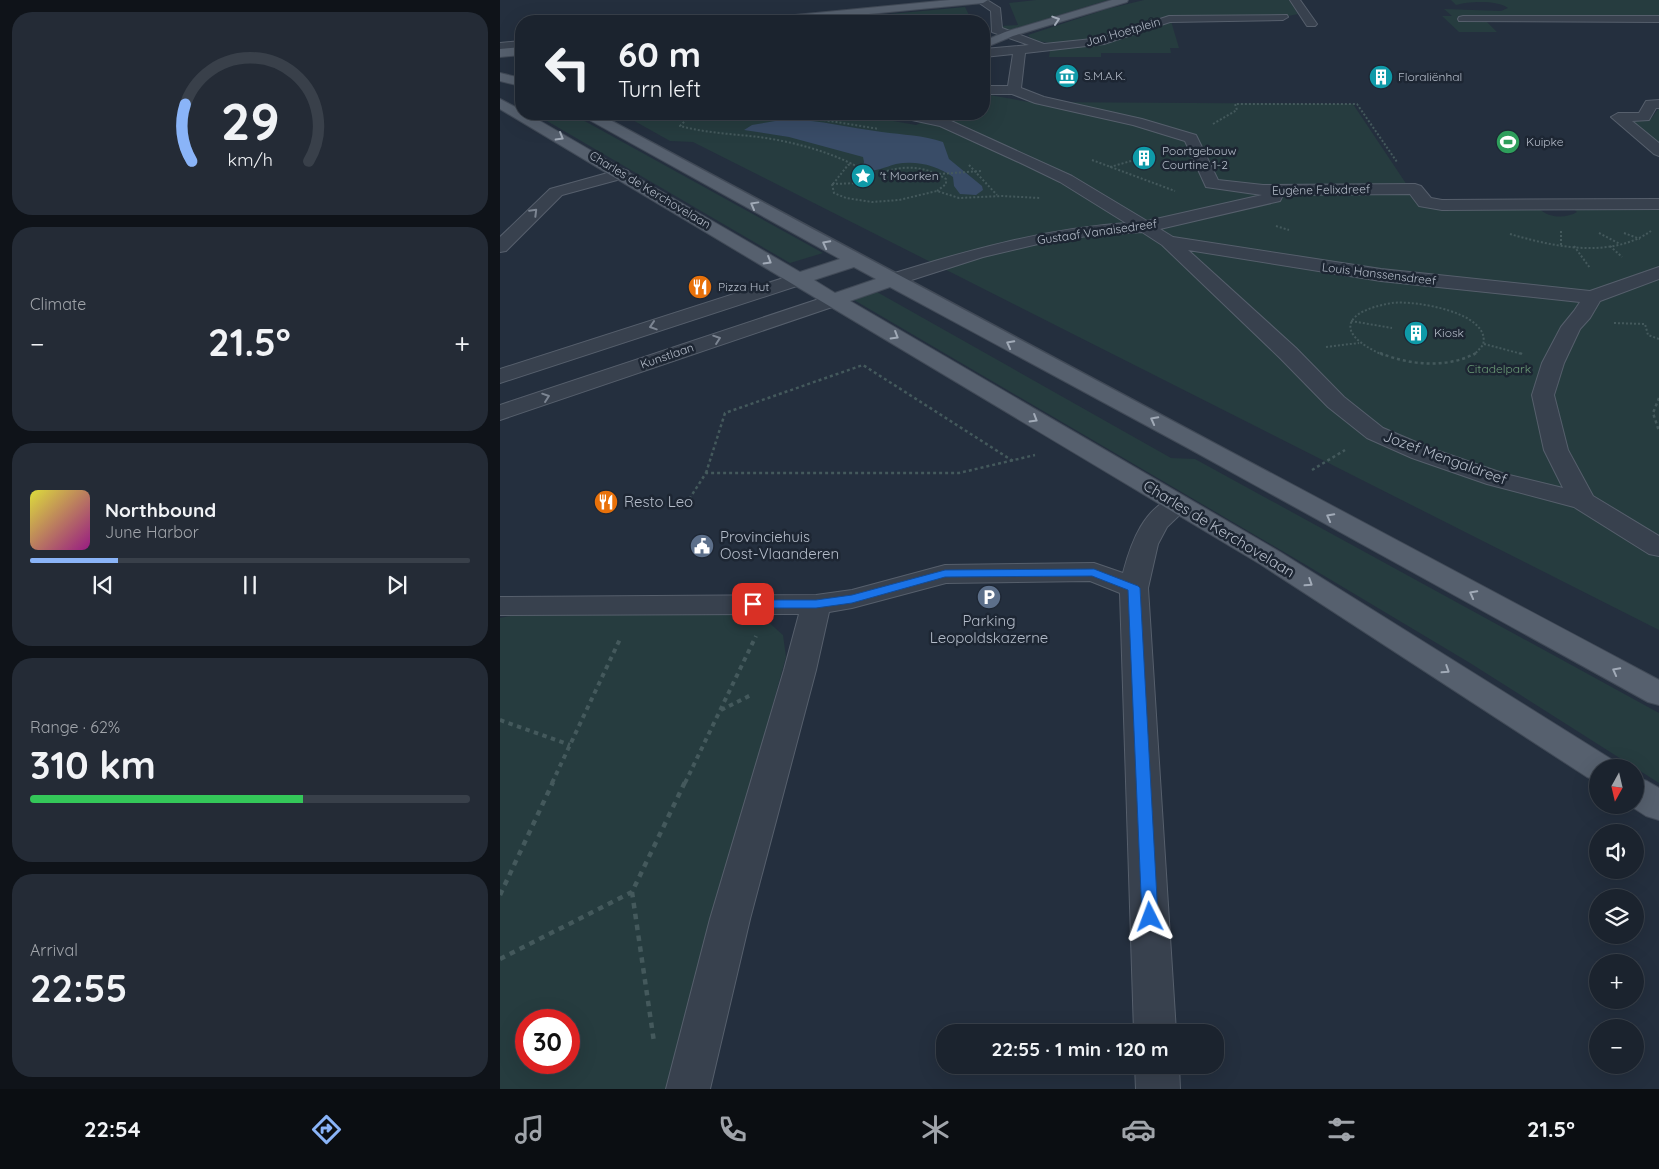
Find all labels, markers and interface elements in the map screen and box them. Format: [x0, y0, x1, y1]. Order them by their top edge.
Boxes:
street label: Jan Hoetplein [1084, 14, 1162, 49]
one-way arrow [1051, 15, 1060, 25]
text: 60 m [618, 32, 701, 76]
icon: left [535, 35, 600, 100]
museum icon: S.M.A.K. [1054, 63, 1080, 89]
building icon: Floraliënhal [1368, 64, 1394, 90]
place label: S.M.A.K. [1084, 68, 1125, 83]
place label: Floraliënhal [1398, 69, 1462, 84]
text: Turn left [618, 75, 701, 103]
text: 29 [220, 88, 280, 153]
sports icon: Kuipke [1495, 129, 1521, 155]
one-way arrow [554, 131, 563, 141]
place label: Kuipke [1526, 134, 1564, 149]
place label: Poortgebouw Courtine 1-2 [1162, 143, 1237, 172]
building icon: Poortgebouw Courtine 1-2 [1131, 145, 1157, 171]
street label: Charles de Kerchovelaan [587, 147, 714, 232]
text: km/h [227, 148, 273, 170]
place icon: 't Moorken [850, 163, 876, 189]
place label: 't Moorken [880, 168, 939, 183]
street label: Eugène Felixdreef [1272, 181, 1371, 198]
one-way arrow [750, 201, 759, 211]
one-way arrow [528, 209, 537, 218]
street label: Gustaaf Vanaisedreef [1036, 216, 1159, 247]
one-way arrow [823, 240, 832, 250]
one-way arrow [763, 254, 772, 264]
street label: Louis Hanssensdreef [1321, 259, 1438, 288]
restaurant icon: Pizza Hut [687, 274, 713, 300]
place label: Pizza Hut [718, 279, 769, 294]
text: Climate [30, 294, 86, 314]
text: 21.5° [208, 318, 291, 366]
one-way arrow [649, 320, 657, 330]
building icon: Kiosk [1403, 320, 1429, 346]
place label: Kiosk [1434, 325, 1464, 340]
text: − [30, 326, 45, 361]
text: + [454, 326, 470, 361]
one-way arrow [889, 329, 898, 339]
one-way arrow [712, 335, 720, 345]
street label: Kunstlaan [638, 339, 696, 372]
one-way arrow [1007, 340, 1016, 350]
park label: Citadelpark [1467, 361, 1531, 376]
one-way arrow [541, 393, 550, 403]
one-way arrow [1029, 412, 1038, 422]
one-way arrow [1150, 416, 1159, 426]
street label: Jozef Mengaldreef [1381, 426, 1510, 489]
street label: Charles de Kerchovelaan [1140, 476, 1299, 581]
restaurant icon: Resto Leo [593, 489, 619, 515]
place label: Resto Leo [624, 492, 693, 511]
text: Northbound [105, 498, 216, 522]
one-way arrow [1326, 513, 1335, 523]
text: June Harbor [105, 522, 199, 542]
place label: Provinciehuis Oost-Vlaanderen [720, 527, 839, 563]
public building icon: Provinciehuis Oost-Vlaanderen [689, 533, 715, 559]
icon: previous [89, 571, 117, 599]
icon: pause [236, 571, 264, 599]
icon: next [383, 571, 411, 599]
one-way arrow [1304, 576, 1313, 586]
pin [732, 583, 774, 625]
parking icon: Parking Leopoldskazerne [976, 584, 1002, 610]
icon: arrive [739, 590, 767, 618]
one-way arrow [1469, 590, 1478, 600]
place label: Parking Leopoldskazerne [930, 611, 1048, 647]
one-way arrow [1440, 664, 1450, 673]
one-way arrow [1612, 667, 1621, 677]
text: Range · 62% [30, 717, 120, 737]
text: 310 km [30, 741, 156, 789]
north arrow [1589, 759, 1644, 814]
map controls [1589, 759, 1644, 1074]
button: sound [1589, 824, 1644, 879]
button: layers [1589, 889, 1644, 944]
position arrow [1123, 890, 1175, 942]
text: Arrival [30, 940, 78, 960]
button: + [1589, 954, 1644, 1009]
text: 22:55 [30, 964, 127, 1012]
speed limit sign: 30 [515, 1009, 580, 1074]
button: − [1589, 1019, 1644, 1074]
text: 22:55 · 1 min · 120 m [991, 1037, 1169, 1061]
icon: directions [309, 1112, 344, 1147]
icon: music [512, 1112, 547, 1147]
icon: phone [715, 1112, 750, 1147]
icon: climate [918, 1112, 953, 1147]
icon: car [1121, 1112, 1156, 1147]
icon: filters [1324, 1112, 1359, 1147]
text: 22:54 [84, 1115, 141, 1143]
text: 21.5° [1527, 1115, 1575, 1143]

